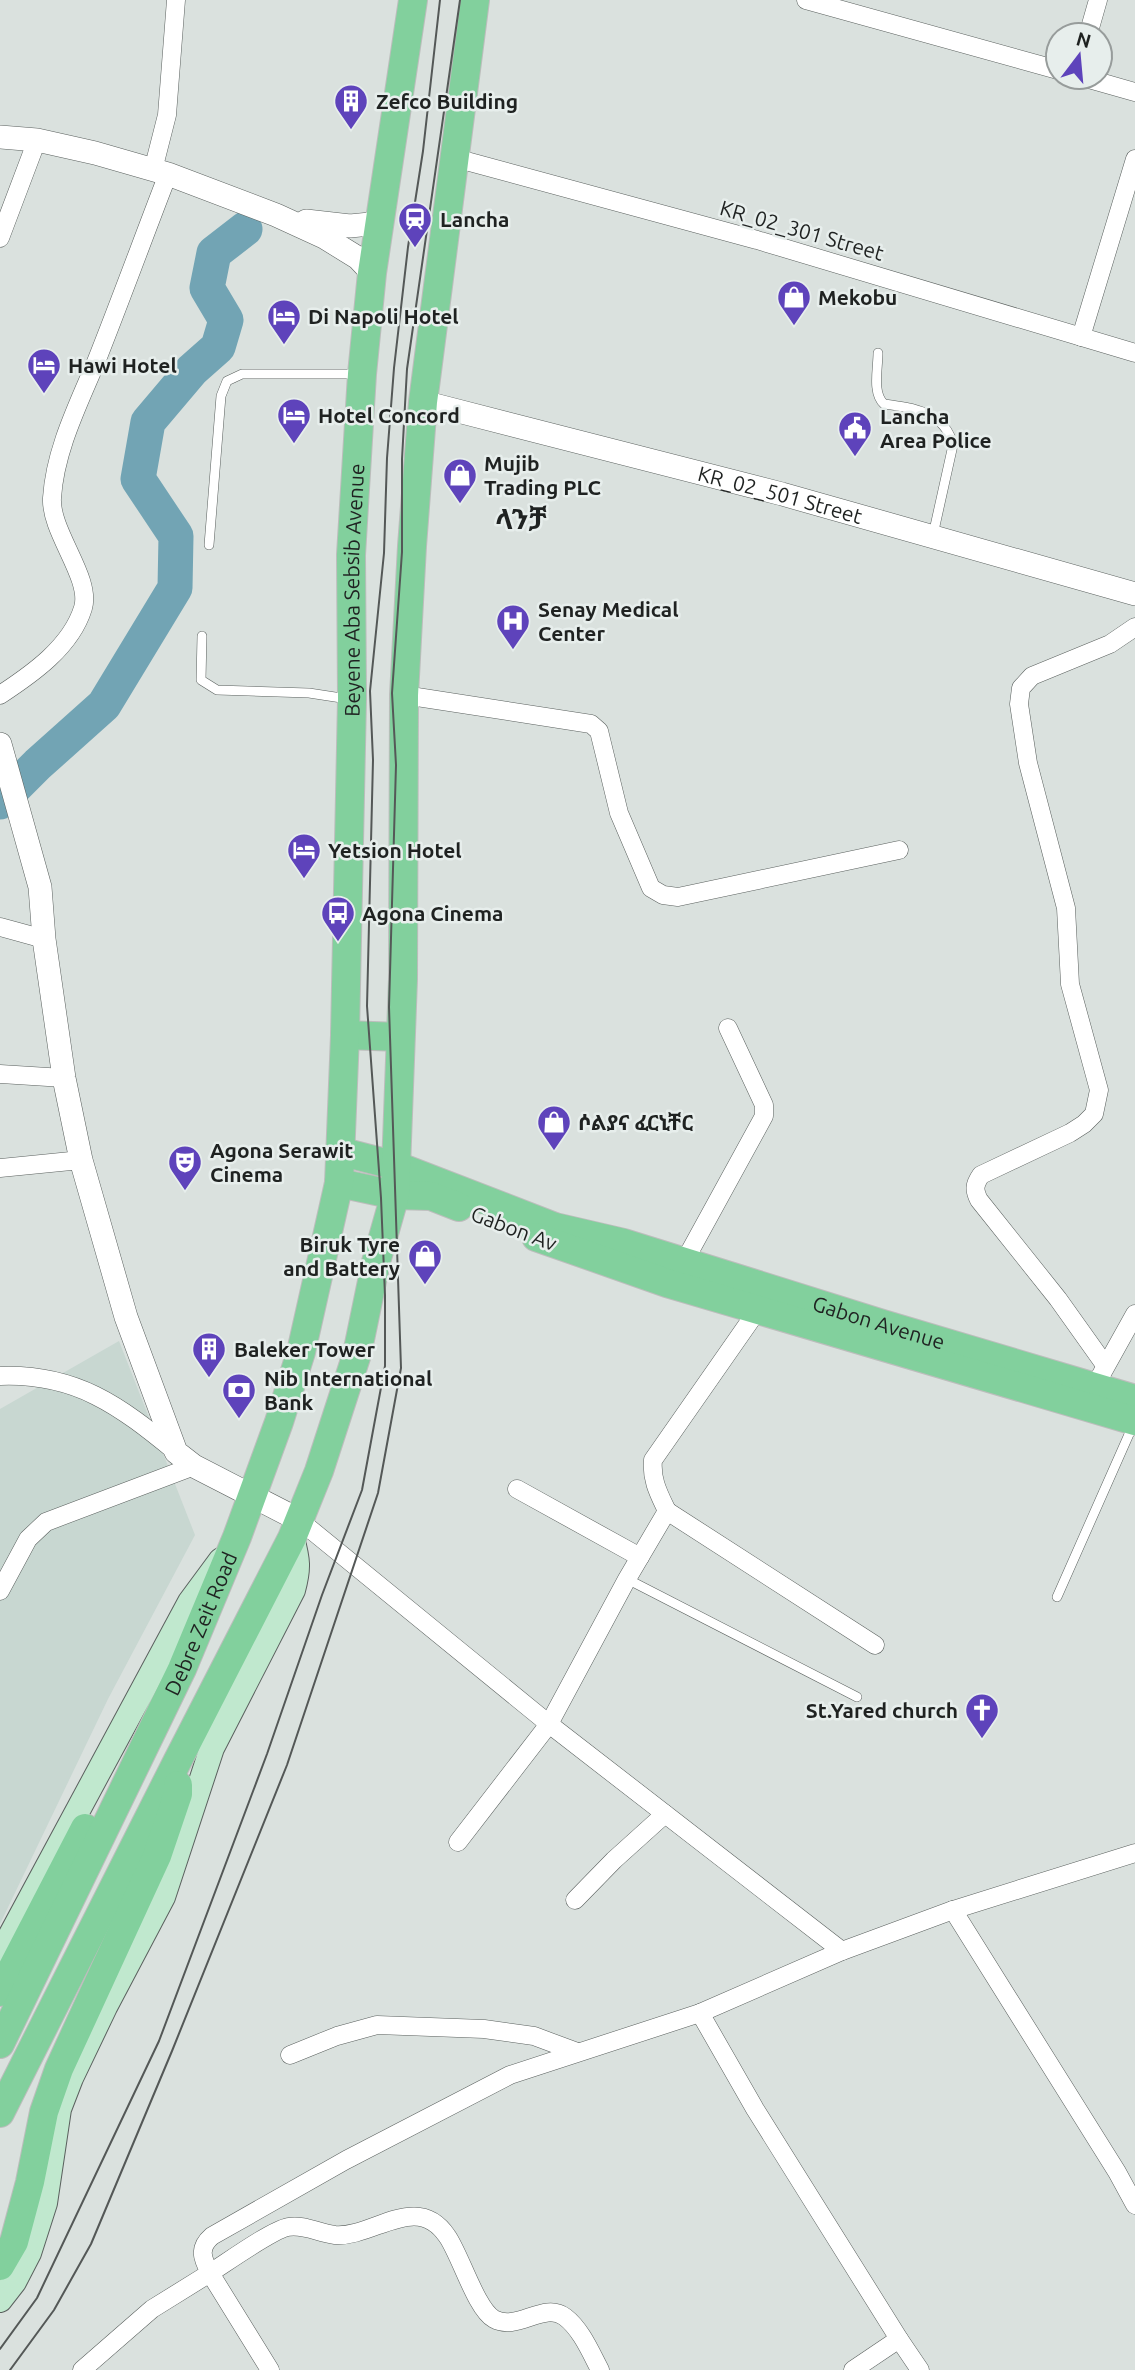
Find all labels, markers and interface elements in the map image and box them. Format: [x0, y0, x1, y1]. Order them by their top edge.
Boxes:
north arrow [1044, 21, 1114, 91]
text: N [1074, 27, 1094, 52]
building icon: Zefco Building [332, 82, 370, 131]
place label: Zefco Building [376, 89, 518, 113]
street label: KR_02_301 Street [717, 195, 887, 266]
station icon: Lancha [396, 200, 434, 249]
place label: Lancha [440, 207, 509, 231]
shop icon: Mekobu [775, 278, 813, 327]
place label: Mekobu [818, 285, 897, 309]
hotel icon: Di Napoli Hotel [265, 297, 303, 346]
place label: Di Napoli Hotel [308, 304, 459, 328]
hotel icon: Hawi Hotel [25, 346, 63, 395]
place label: Hawi Hotel [68, 353, 177, 377]
hotel icon: Hotel Concord [275, 396, 313, 445]
place label: Hotel Concord [318, 403, 460, 427]
place label: Lancha Area Police [880, 404, 992, 452]
public building icon: Lancha Area Police [836, 409, 874, 458]
place label: Mujib Trading PLC [484, 451, 601, 499]
shop icon: Mujib Trading PLC [441, 456, 479, 505]
street label: KR_02_501 Street [695, 461, 865, 528]
street label: Beyene Aba Sebsib Avenue [339, 463, 369, 717]
district label: ላንቻ [495, 503, 547, 534]
place label: Senay Medical Center [538, 597, 679, 645]
hospital icon: Senay Medical Center [494, 602, 532, 651]
hotel icon: Yetsion Hotel [285, 831, 323, 880]
place label: Yetsion Hotel [328, 838, 462, 862]
bus stop icon: Agona Cinema [319, 894, 357, 943]
place label: Agona Cinema [362, 901, 503, 925]
shop icon: ሶልያና ፈርኒቸር [535, 1103, 573, 1152]
place label: ሶልያና ፈርኒቸር [578, 1110, 693, 1134]
place label: Agona Serawit Cinema [210, 1138, 353, 1186]
theatre icon: Agona Serawit Cinema [166, 1143, 204, 1192]
street label: Gabon Av [468, 1201, 560, 1255]
place label: Biruk Tyre and Battery [283, 1232, 400, 1280]
shop icon: Biruk Tyre and Battery [406, 1237, 444, 1286]
street label: Gabon Avenue [810, 1291, 948, 1354]
building icon: Baleker Tower [190, 1330, 228, 1379]
place label: Baleker Tower [234, 1337, 376, 1361]
place label: Nib International Bank [264, 1366, 432, 1414]
bank icon: Nib International Bank [220, 1371, 258, 1420]
street label: Debre Zeit Road [159, 1548, 241, 1699]
church icon: St.Yared church [963, 1691, 1001, 1740]
place label: St.Yared church [806, 1698, 958, 1722]

